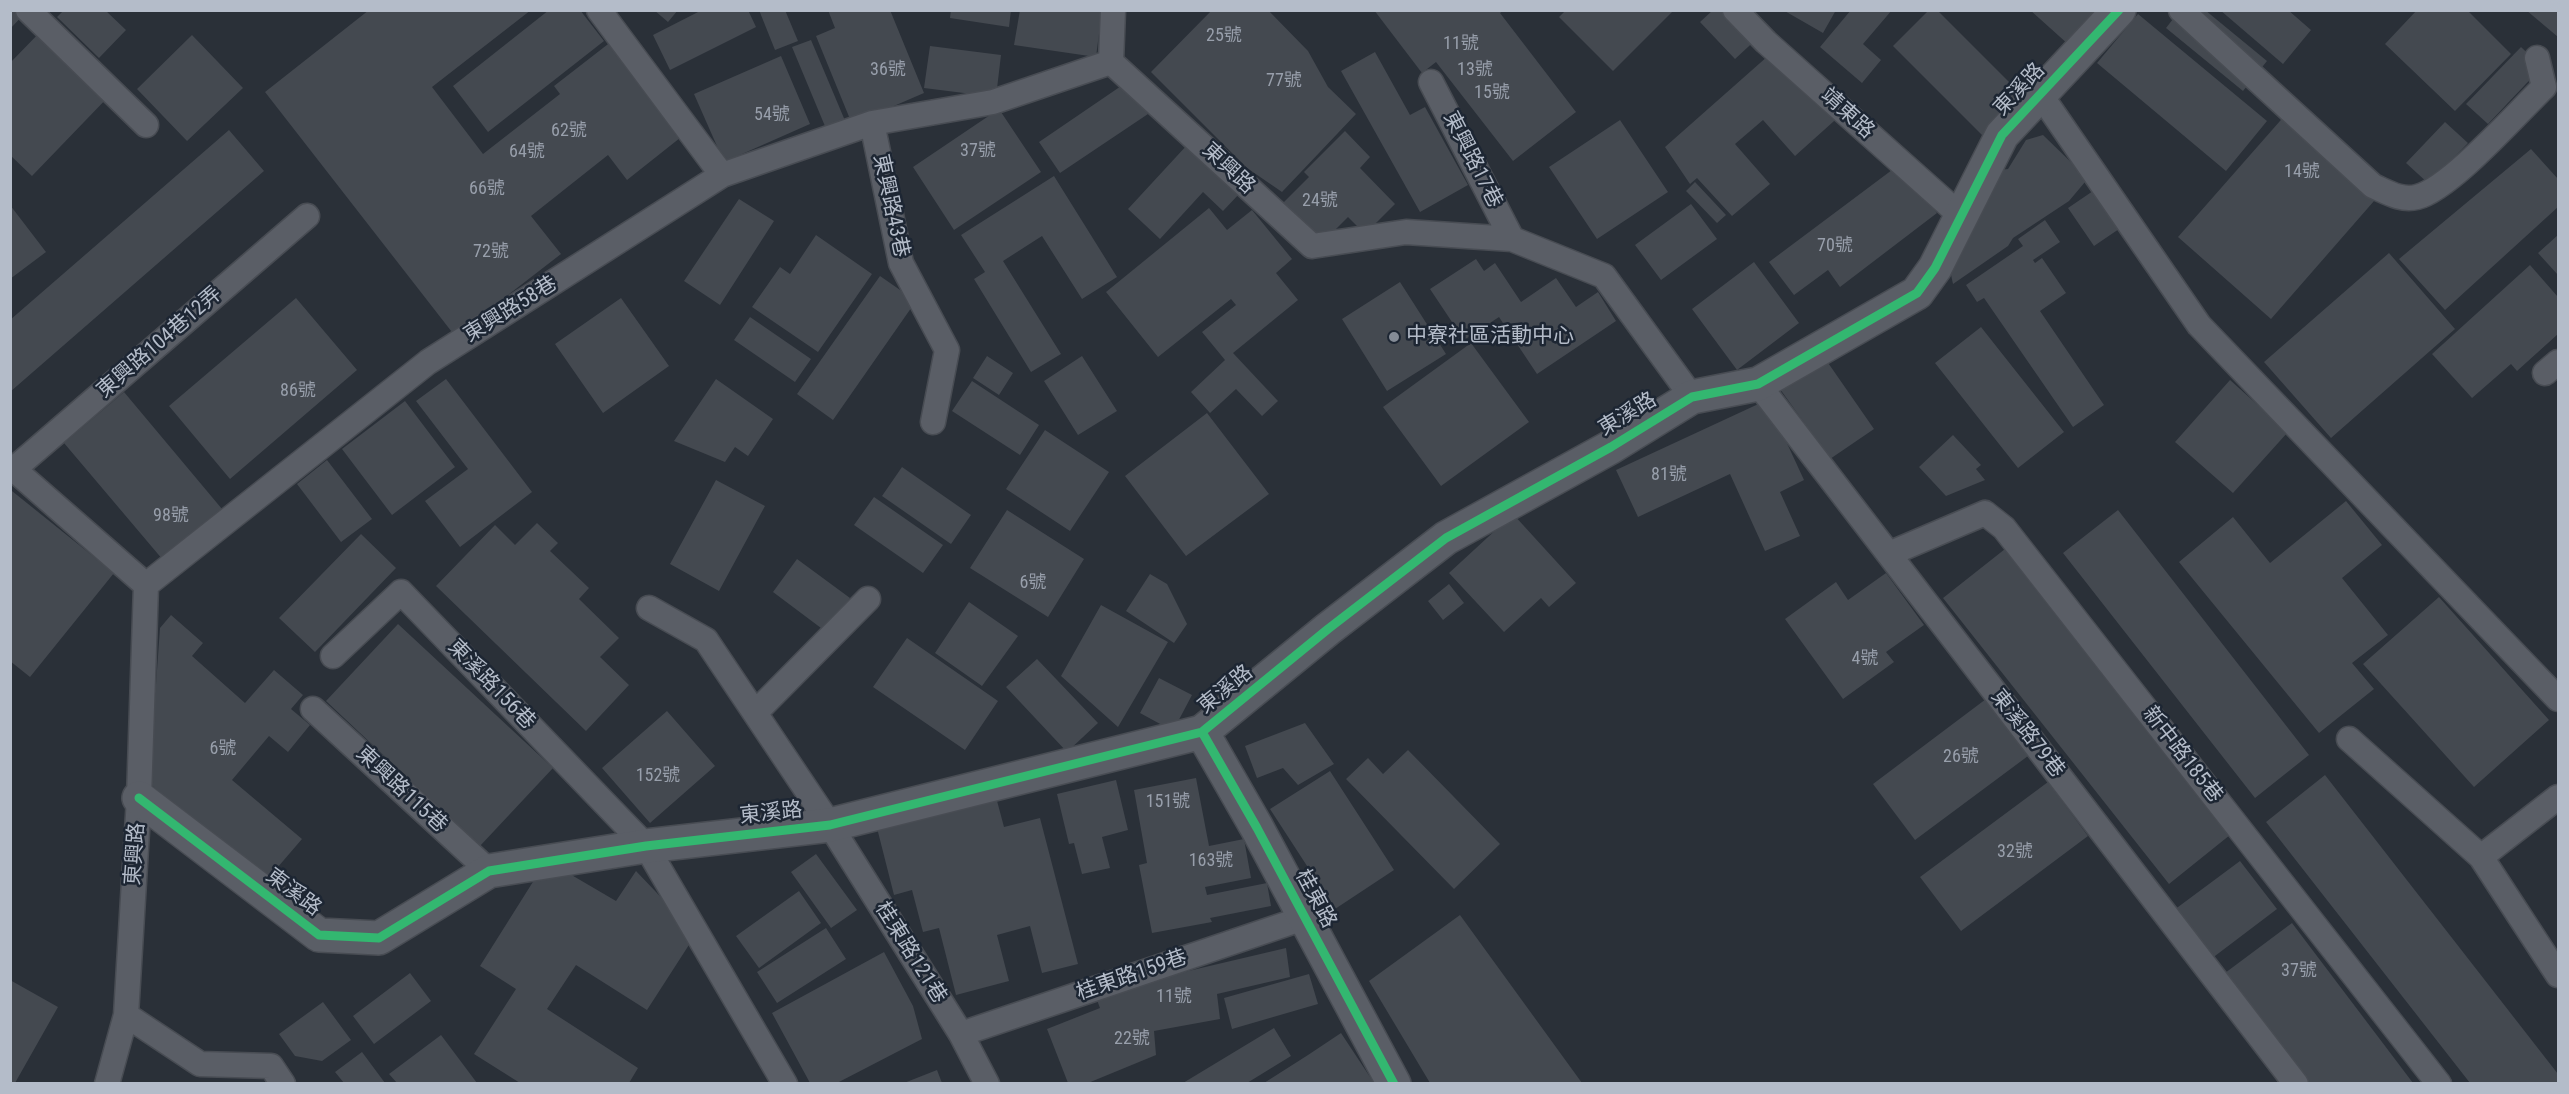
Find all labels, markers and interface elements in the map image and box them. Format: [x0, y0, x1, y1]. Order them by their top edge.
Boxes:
house number: 25號 [1206, 25, 1242, 47]
house number: 11號 [1443, 33, 1479, 55]
street label: 東溪路 [1989, 58, 2051, 122]
house number: 36號 [870, 59, 906, 81]
house number: 13號 [1457, 59, 1493, 81]
house number: 77號 [1266, 70, 1302, 92]
house number: 15號 [1474, 82, 1510, 104]
street label: 靖東路 [1815, 84, 1879, 144]
house number: 54號 [754, 104, 790, 126]
street label: 東興路17巷 [1437, 108, 1507, 212]
house number: 62號 [551, 120, 587, 142]
street label: 東興路 [1196, 138, 1260, 200]
house number: 37號 [960, 140, 996, 162]
house number: 64號 [509, 141, 545, 163]
street label: 東興路43巷 [867, 152, 913, 260]
house number: 14號 [2284, 161, 2320, 183]
house number: 66號 [469, 178, 505, 200]
house number: 24號 [1302, 190, 1338, 212]
house number: 70號 [1817, 235, 1853, 257]
house number: 72號 [473, 241, 509, 263]
street label: 東興路58巷 [460, 272, 562, 348]
street label: 東興路104巷12弄 [93, 282, 227, 404]
place label: 中寮社區活動中心 [1406, 324, 1574, 350]
marker: 中寮社區活動中心 [1387, 330, 1401, 344]
house number: 86號 [280, 380, 316, 402]
street label: 東溪路 [1595, 388, 1661, 442]
house number: 81號 [1651, 464, 1687, 486]
house number: 98號 [153, 505, 189, 527]
house number: 6號 [1020, 572, 1046, 594]
street label: 東溪路156巷 [442, 635, 540, 735]
house number: 4號 [1852, 648, 1878, 670]
street label: 東溪路 [1194, 660, 1258, 720]
street label: 東溪路79巷 [1985, 685, 2069, 783]
street label: 新中路185巷 [2137, 702, 2227, 808]
house number: 6號 [210, 738, 236, 760]
street label: 東興路115巷 [350, 742, 452, 838]
house number: 26號 [1943, 746, 1979, 768]
house number: 152號 [636, 765, 680, 787]
house number: 151號 [1146, 791, 1190, 813]
street label: 東溪路 [738, 798, 804, 830]
street label: 東興路 [121, 822, 151, 886]
house number: 32號 [1997, 841, 2033, 863]
house number: 163號 [1189, 850, 1233, 872]
street label: 東溪路 [260, 864, 326, 922]
street label: 桂東路 [1289, 865, 1341, 933]
street label: 桂東路121巷 [869, 898, 951, 1008]
street label: 桂東路159巷 [1073, 945, 1191, 1007]
house number: 37號 [2281, 960, 2317, 982]
house number: 11號 [1156, 986, 1192, 1008]
house number: 22號 [1114, 1028, 1150, 1050]

